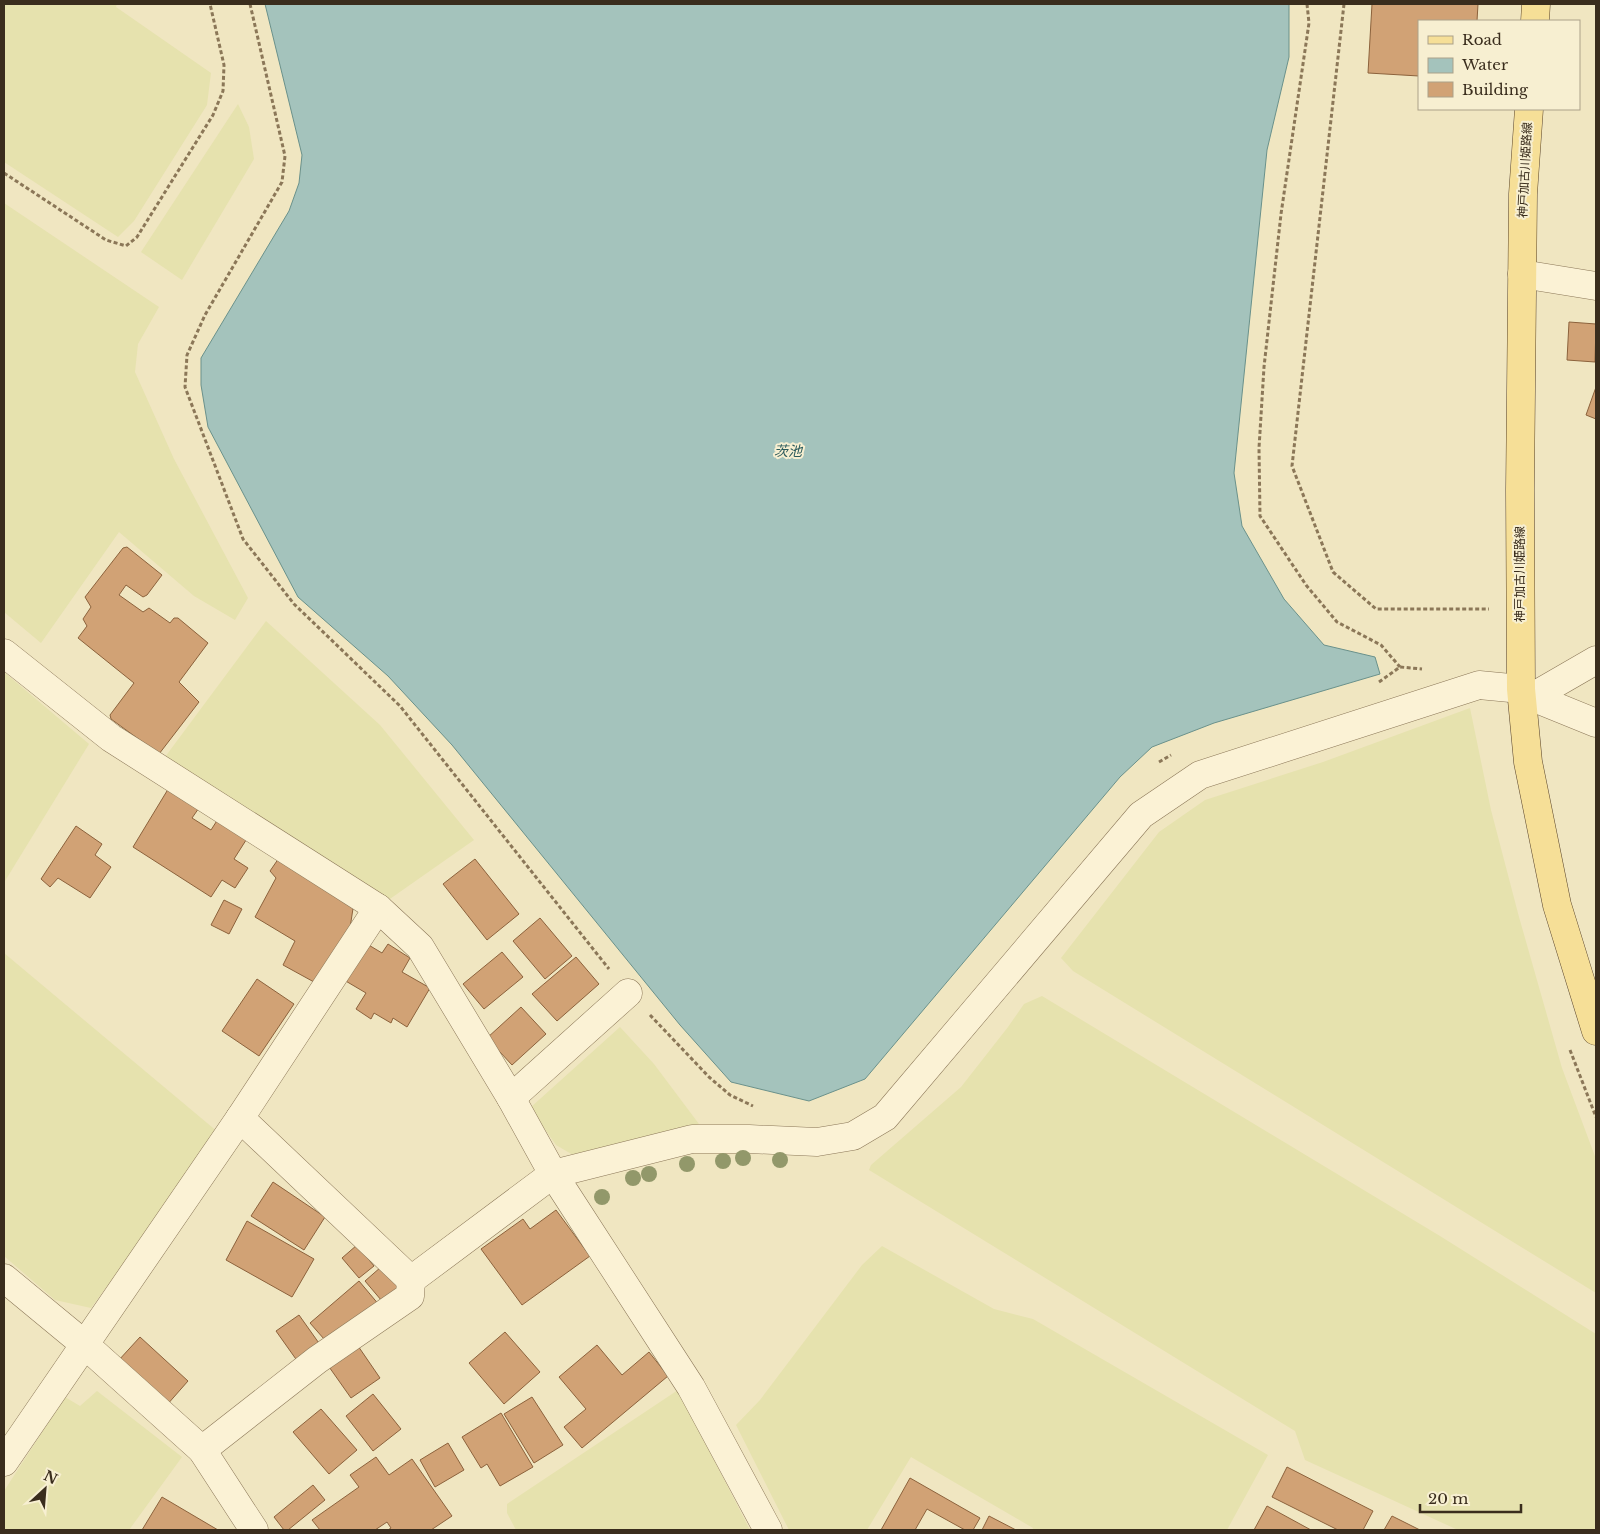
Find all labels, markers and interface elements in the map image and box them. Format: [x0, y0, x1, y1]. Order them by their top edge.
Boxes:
legend [1418, 20, 1580, 110]
text: Road [1462, 30, 1502, 49]
text: Water [1461, 55, 1509, 74]
text: Building [1462, 80, 1529, 99]
street label: 神戸加古川姫路線 [1514, 122, 1535, 218]
water label: 茨池 [774, 442, 804, 460]
street label: 神戸加古川姫路線 [1512, 526, 1527, 622]
north arrow [20, 1464, 70, 1514]
text: N [41, 1466, 61, 1488]
scale bar [1420, 1482, 1521, 1514]
text: 20 m [1428, 1489, 1468, 1508]

